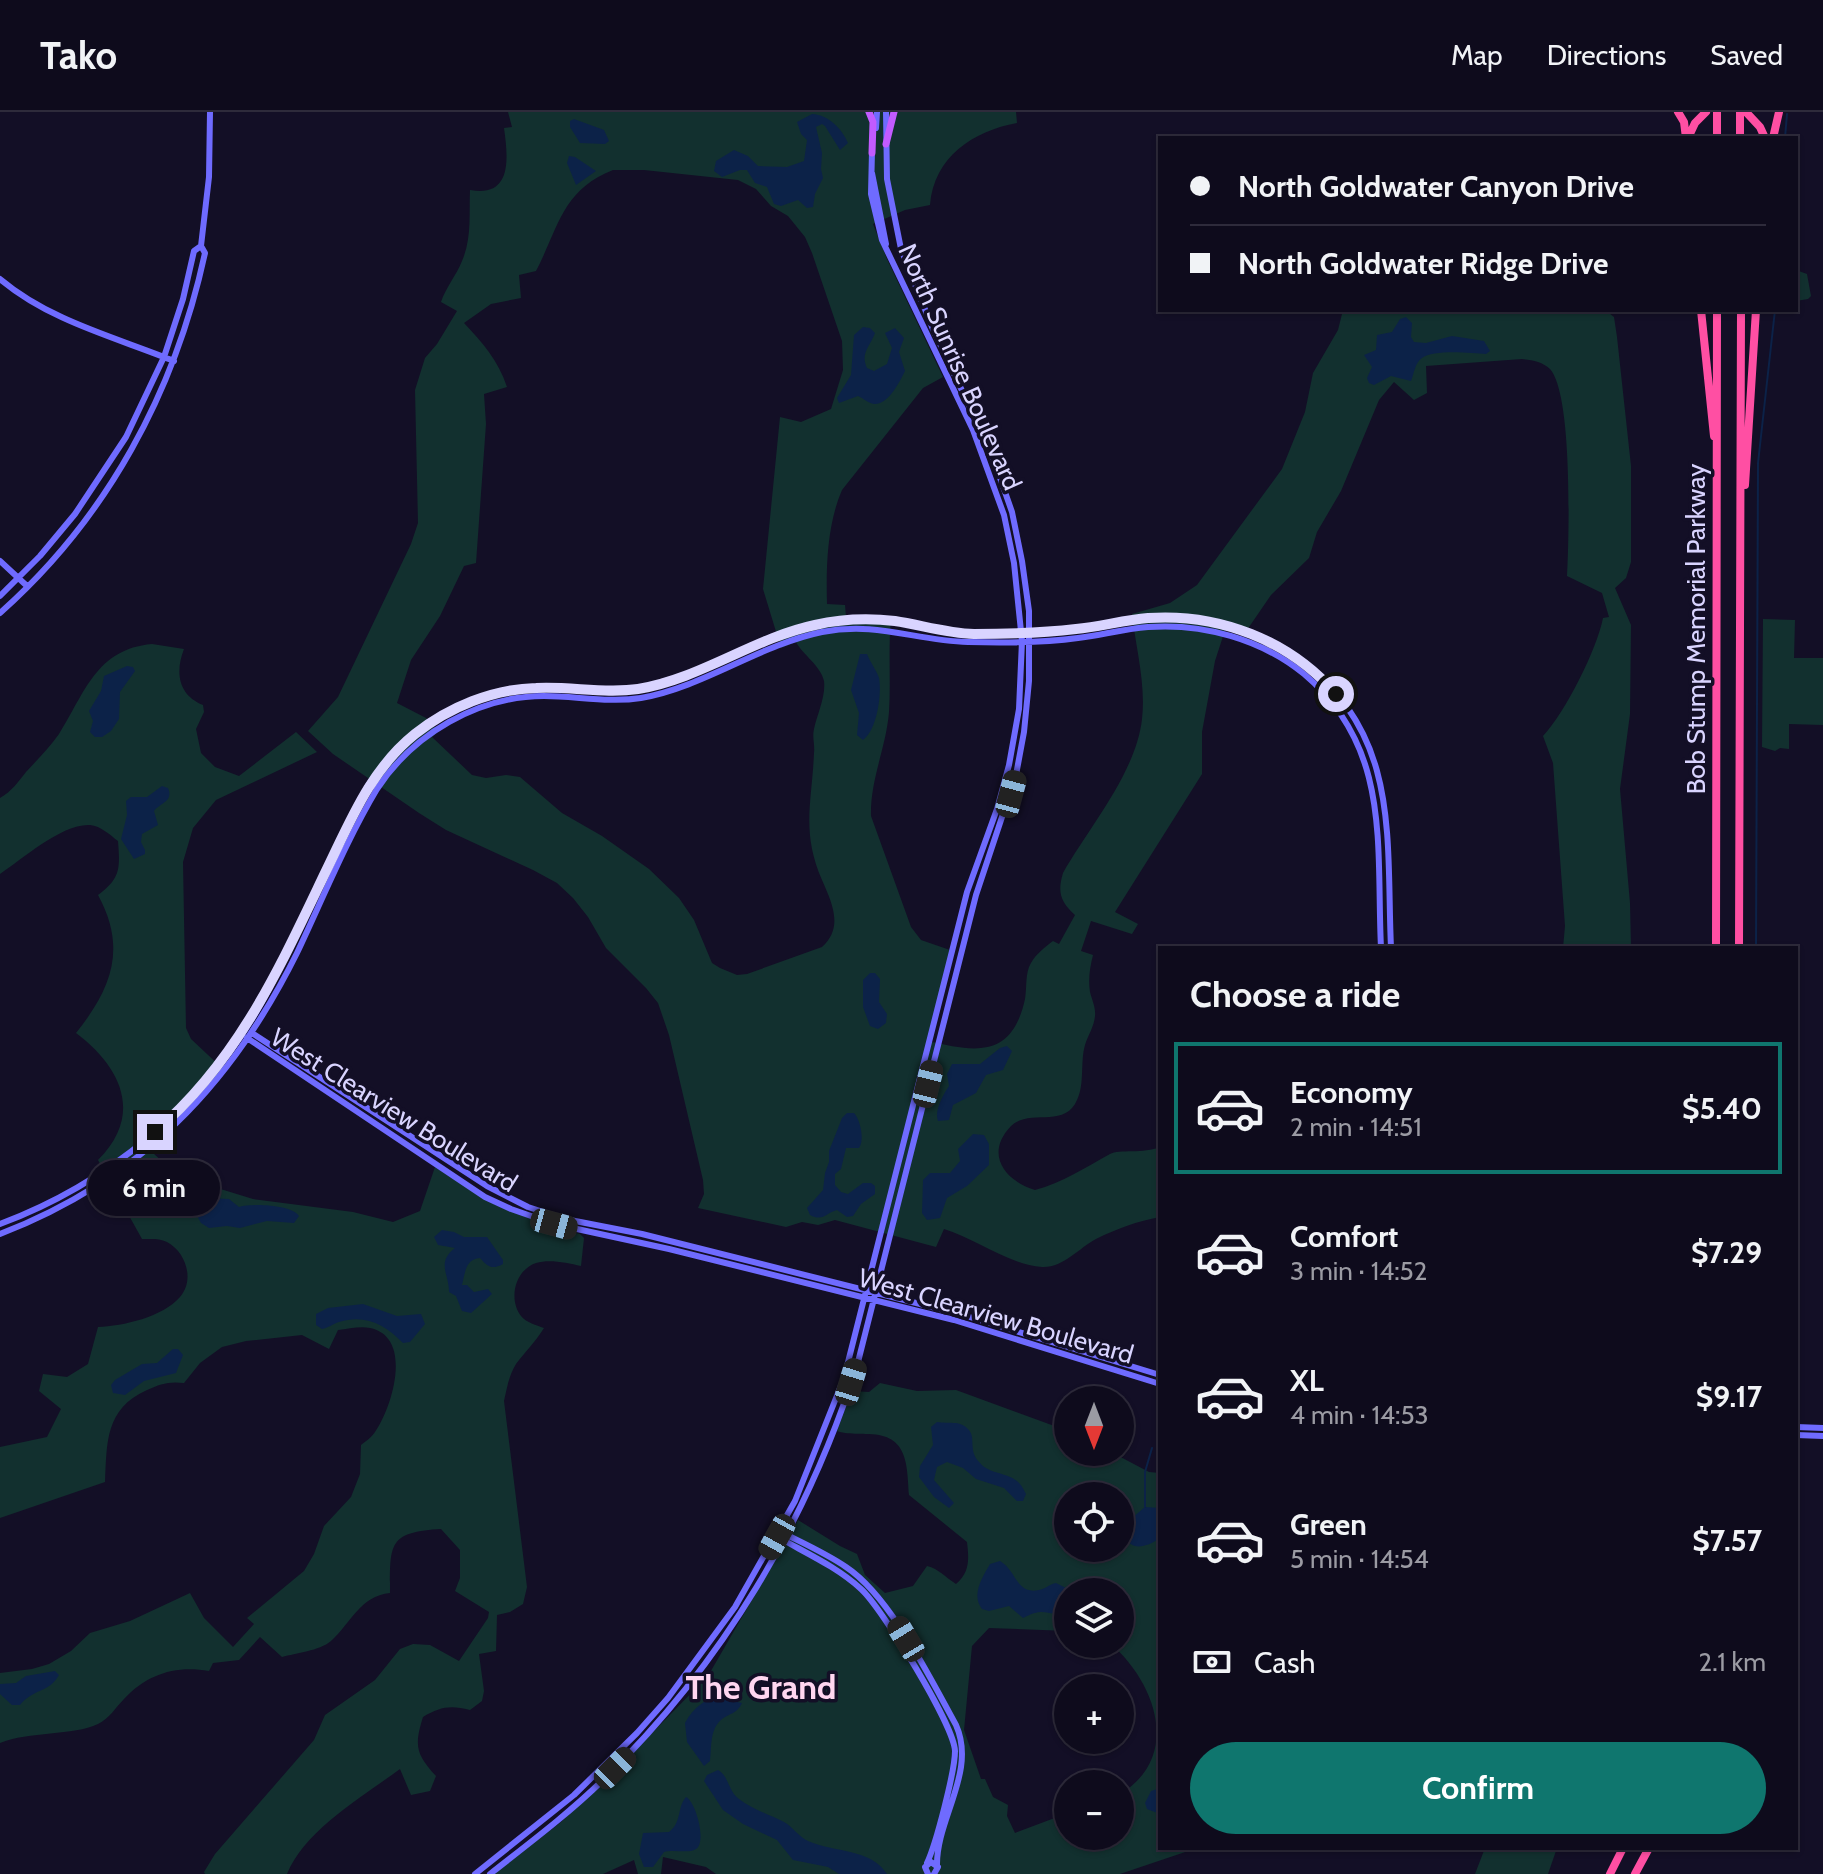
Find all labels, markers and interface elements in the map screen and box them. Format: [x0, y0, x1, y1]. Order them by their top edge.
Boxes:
text: Tako [40, 32, 117, 79]
text: Map [1451, 38, 1503, 72]
text: Directions [1547, 38, 1666, 72]
text: Saved [1710, 38, 1783, 72]
text: North Goldwater Canyon Drive [1238, 168, 1634, 205]
street label: North Sunrise Boulevard [891, 239, 1029, 495]
text: North Goldwater Ridge Drive [1238, 245, 1608, 282]
street label: Bob Stump Memorial Parkway [1680, 464, 1712, 794]
route start [1318, 676, 1354, 712]
car [993, 768, 1029, 820]
text: Choose a ride [1190, 972, 1400, 1016]
street label: West Clearview Boulevard [265, 1021, 523, 1199]
car [911, 1058, 945, 1110]
icon: car [1194, 1072, 1266, 1144]
text: Economy [1290, 1074, 1413, 1111]
text: $5.40 [1682, 1090, 1762, 1127]
text: 2 min · 14:51 [1290, 1111, 1422, 1143]
route end [137, 1114, 173, 1150]
callout: 6 min [89, 1160, 221, 1216]
text: 6 min [122, 1172, 186, 1204]
car [528, 1206, 580, 1242]
icon: car [1194, 1216, 1266, 1288]
text: Comfort [1290, 1218, 1398, 1255]
text: $7.29 [1691, 1234, 1762, 1271]
text: 3 min · 14:52 [1290, 1255, 1427, 1287]
street label: West Clearview Boulevard [855, 1261, 1137, 1371]
car [833, 1356, 869, 1408]
icon: car [1194, 1360, 1266, 1432]
text: XL [1290, 1362, 1324, 1399]
text: $9.17 [1696, 1378, 1762, 1415]
north arrow [1054, 1386, 1134, 1466]
map controls [1054, 1386, 1134, 1850]
text: 4 min · 14:53 [1290, 1399, 1429, 1431]
button: locate [1054, 1482, 1134, 1562]
icon: car [1194, 1504, 1266, 1576]
text: Green [1290, 1506, 1367, 1543]
car [755, 1510, 799, 1564]
text: $7.57 [1692, 1522, 1762, 1559]
text: 5 min · 14:54 [1290, 1543, 1429, 1575]
button: layers [1054, 1578, 1134, 1658]
car [883, 1612, 929, 1666]
icon: cash [1190, 1640, 1234, 1684]
text: Cash [1254, 1644, 1316, 1681]
text: 2.1 km [1699, 1646, 1766, 1678]
district label: The Grand [685, 1666, 837, 1708]
button: + [1054, 1674, 1134, 1754]
button: Confirm [1190, 1742, 1766, 1834]
car [590, 1743, 640, 1793]
button: − [1054, 1770, 1134, 1850]

